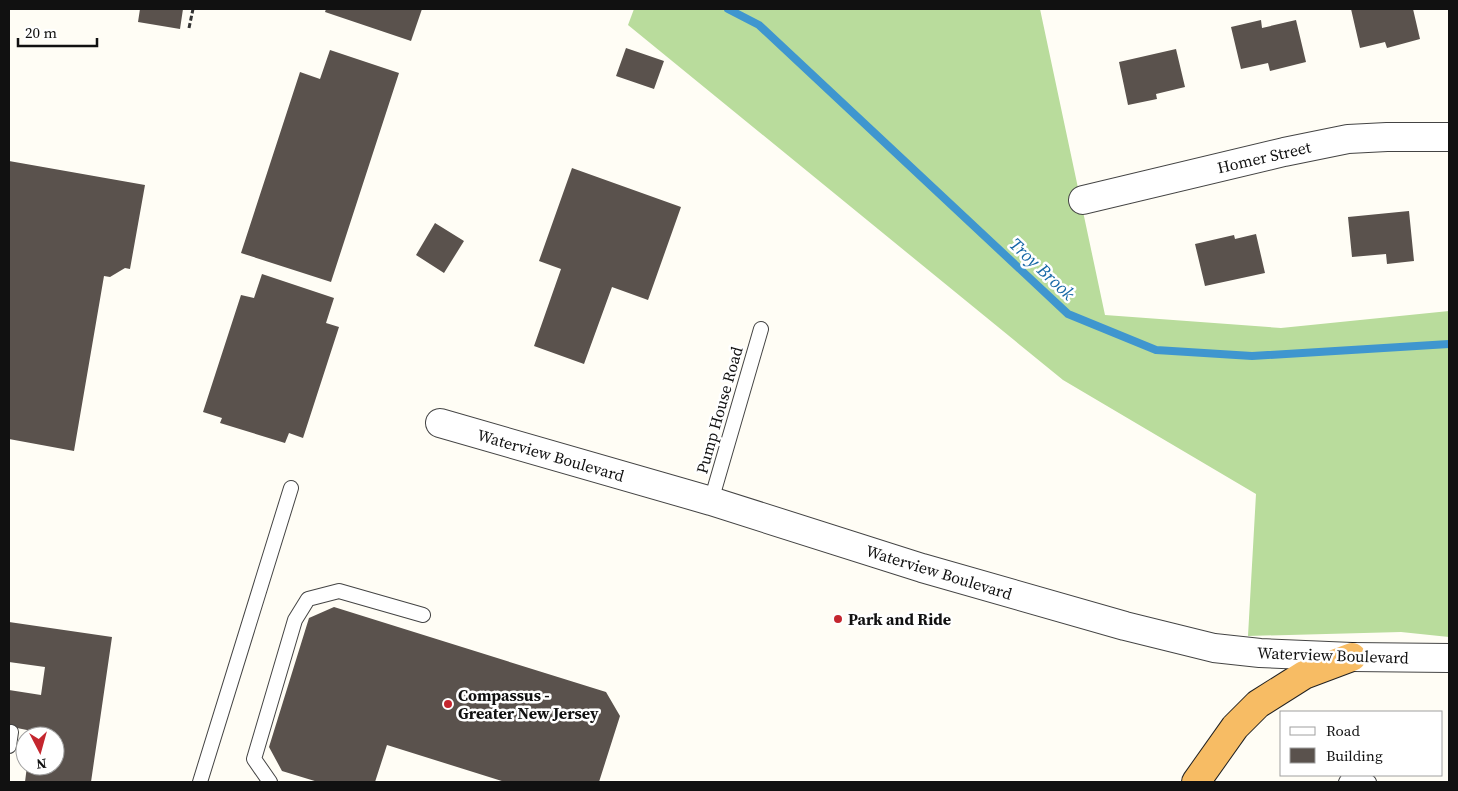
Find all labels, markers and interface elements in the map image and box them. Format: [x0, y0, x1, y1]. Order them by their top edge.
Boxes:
scale bar [18, 15, 96, 47]
text: 20 m [25, 22, 57, 43]
street label: Homer Street [1215, 135, 1314, 178]
water label: Troy Brook [1004, 232, 1081, 306]
street label: Pump House Road [690, 344, 748, 476]
street label: Waterview Boulevard [475, 423, 627, 487]
street label: Waterview Boulevard [863, 539, 1015, 605]
place label: Park and Ride [848, 608, 951, 630]
marker: Park and Ride [832, 613, 844, 625]
street label: Waterview Boulevard [1257, 641, 1409, 669]
place label: Compassus - Greater New Jersey [458, 684, 599, 724]
marker: Compassus - Greater New Jersey [442, 698, 454, 710]
legend [1280, 711, 1443, 776]
text: Road [1326, 720, 1360, 741]
north arrow [15, 726, 65, 776]
text: Building [1326, 745, 1383, 766]
text: N [35, 753, 47, 774]

